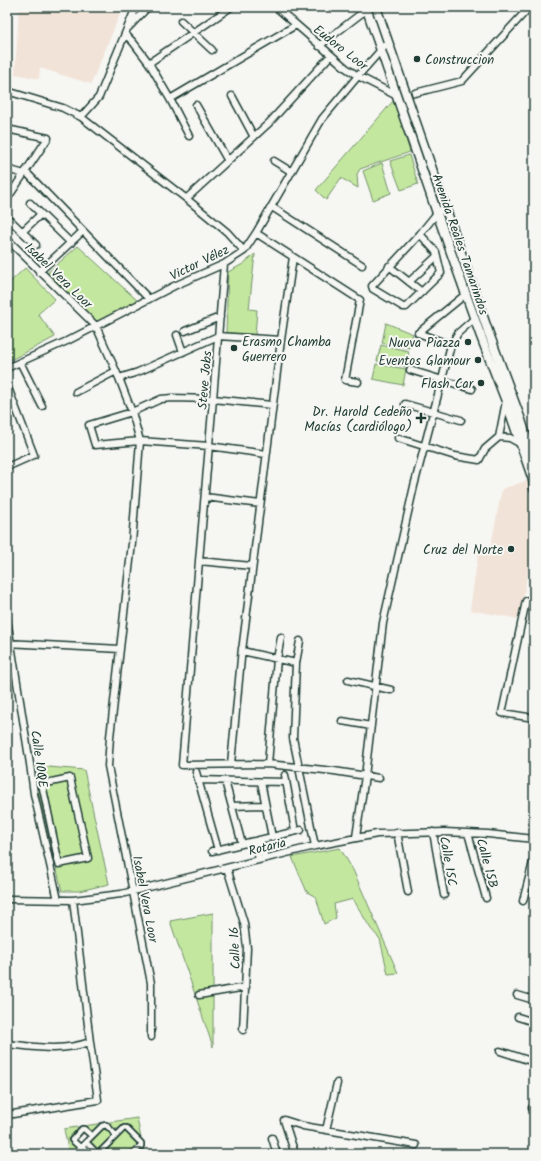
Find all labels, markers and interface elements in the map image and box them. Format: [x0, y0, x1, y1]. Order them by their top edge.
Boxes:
street label: Eudoro Loor [308, 20, 373, 77]
place label: Construccion [425, 50, 494, 71]
marker: Construccion [412, 54, 422, 64]
street label: Avenida Reales Tamarindos [426, 171, 494, 318]
street label: Isabel Vera Loor [19, 238, 98, 315]
street label: Victor Vélez [166, 240, 233, 287]
place label: Erasmo Chamba Guerrero [242, 332, 331, 368]
place label: Nuova Piazza [388, 333, 460, 354]
marker: Nuova Piazza [463, 337, 473, 347]
marker: Erasmo Chamba Guerrero [229, 343, 239, 353]
street label: Steve Jobs [192, 350, 219, 410]
place label: Eventos Glamour [378, 351, 471, 372]
marker: Eventos Glamour [473, 355, 483, 365]
place label: Flash Car [421, 374, 474, 395]
marker: Flash Car [476, 378, 486, 388]
place label: Dr. Harold Cedeño Macías (cardiólogo) [304, 402, 412, 438]
marker: Dr. Harold Cedeño Macías (cardiólogo) [415, 412, 427, 424]
place label: Cruz del Norte [423, 540, 503, 561]
marker: Cruz del Norte [506, 544, 516, 554]
street label: Calle 10QE [24, 729, 53, 790]
street label: Rotaria [246, 833, 288, 862]
street label: Calle 15C [433, 835, 462, 888]
street label: Calle 15B [470, 836, 503, 891]
street label: Isabel Vera Loor [126, 854, 163, 945]
street label: Calle 16 [224, 926, 247, 970]

